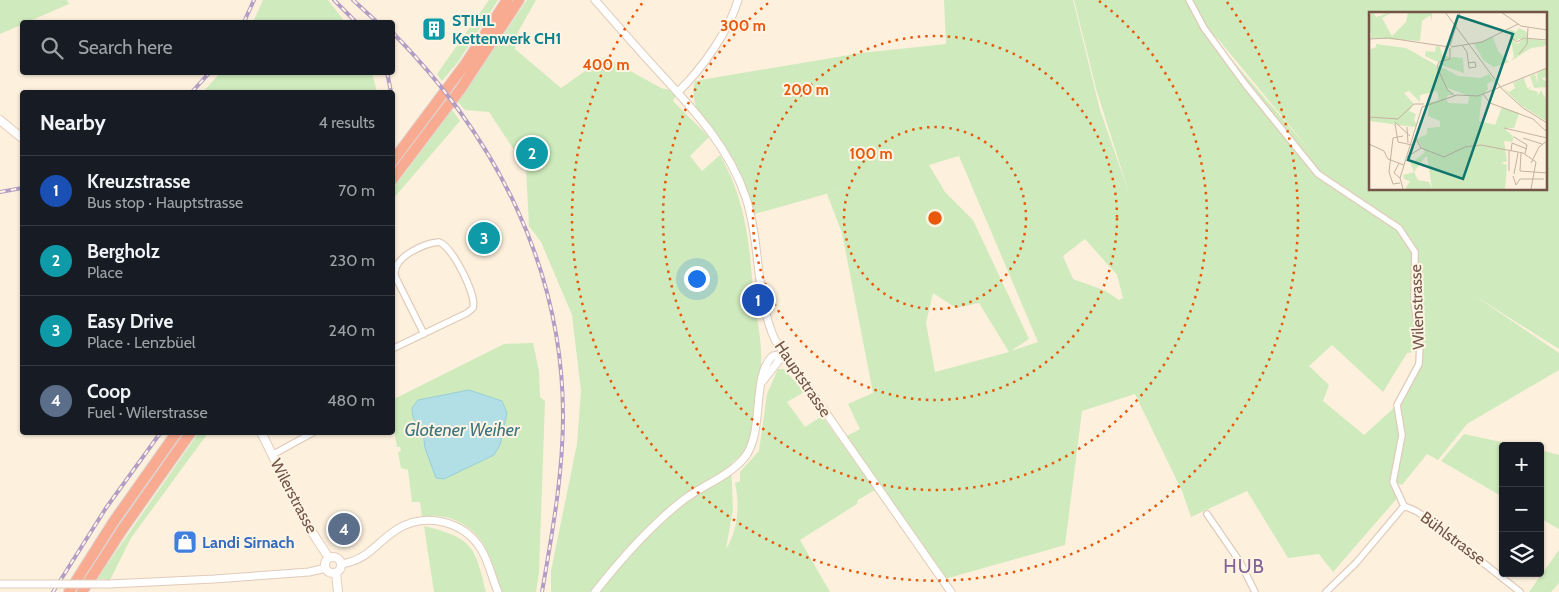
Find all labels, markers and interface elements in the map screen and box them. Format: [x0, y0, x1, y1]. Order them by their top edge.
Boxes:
place label: STIHL Kettenwerk CH1 [452, 11, 561, 48]
inset map [1369, 12, 1546, 190]
building icon: STIHL Kettenwerk CH1 [421, 16, 447, 42]
text: 300 m [720, 17, 766, 35]
search box [20, 20, 395, 75]
icon: search [38, 34, 66, 62]
text: Search here [78, 36, 172, 59]
text: 400 m [583, 56, 629, 74]
text: 200 m [783, 81, 829, 99]
text: Nearby [40, 110, 106, 135]
text: 4 results [318, 113, 375, 132]
pin: 2 [516, 134, 548, 172]
text: 100 m [849, 145, 893, 163]
text: Kreuzstrasse [87, 170, 190, 193]
text: 1 [53, 181, 59, 200]
text: 70 m [338, 181, 375, 200]
text: Bus stop · Hauptstrasse [87, 193, 243, 212]
centre of rings [926, 209, 944, 227]
pin: 3 [468, 219, 500, 257]
text: Bergholz [87, 240, 160, 263]
text: 2 [52, 251, 60, 270]
text: 230 m [329, 251, 375, 270]
text: Place [87, 263, 123, 282]
street label: Wilenstrasse [1406, 264, 1428, 350]
your location [684, 266, 710, 292]
pin: 1 [742, 281, 774, 319]
text: Easy Drive [87, 310, 173, 333]
text: 3 [52, 321, 60, 340]
text: 240 m [329, 321, 375, 340]
text: Place · Lenzbüel [87, 333, 196, 352]
street label: Hauptstrasse [771, 337, 835, 421]
text: Coop [87, 380, 131, 403]
text: 4 [51, 391, 61, 410]
text: 480 m [327, 391, 375, 410]
text: Fuel · Wilerstrasse [87, 403, 208, 422]
water label: Glotener Weiher [404, 419, 521, 441]
map controls [1499, 442, 1544, 577]
button: + [1499, 442, 1544, 487]
street label: Wilerstrasse [266, 456, 322, 536]
button: − [1499, 487, 1544, 532]
street label: Bühlstrasse [1417, 507, 1489, 569]
pin: 4 [328, 510, 360, 548]
shop icon: Landi Sirnach [172, 529, 198, 555]
button: layers [1499, 532, 1544, 577]
place label: Landi Sirnach [202, 533, 295, 552]
district label: HUB [1223, 555, 1265, 578]

